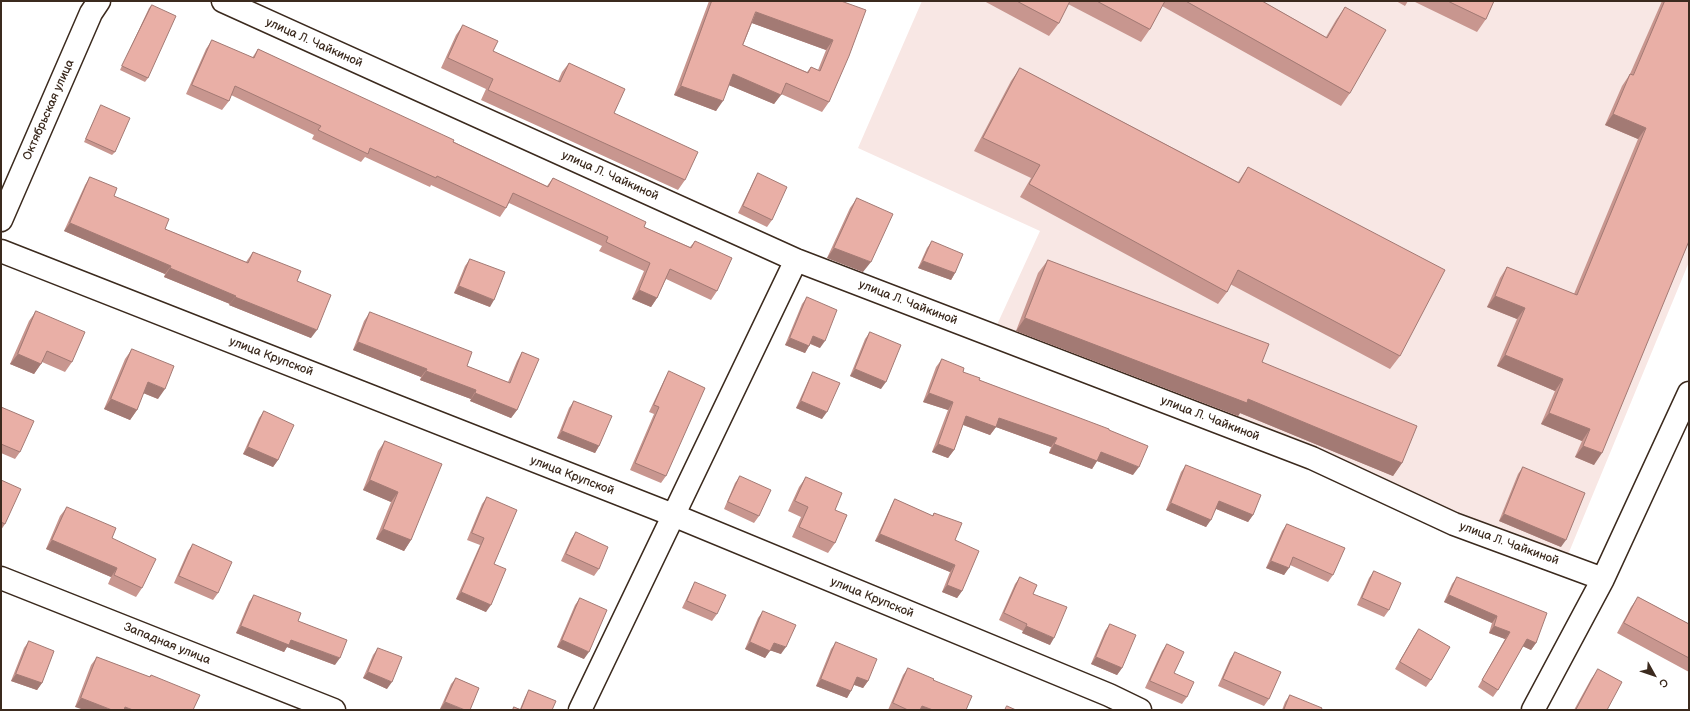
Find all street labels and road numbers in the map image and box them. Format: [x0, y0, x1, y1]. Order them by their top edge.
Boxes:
street label: улица Л. Чайкиной [263, 15, 365, 71]
street label: Октябрьская улица [20, 57, 78, 163]
street label: улица Л. Чайкиной [559, 148, 661, 204]
street label: улица Л. Чайкиной [857, 278, 959, 328]
street label: улица Крупской [227, 334, 315, 380]
street label: улица Л. Чайкиной [1159, 394, 1261, 444]
street label: улица Крупской [528, 453, 616, 499]
street label: улица Л. Чайкиной [1457, 519, 1561, 569]
street label: улица Крупской [828, 575, 916, 621]
street label: Западная улица [121, 620, 213, 668]

